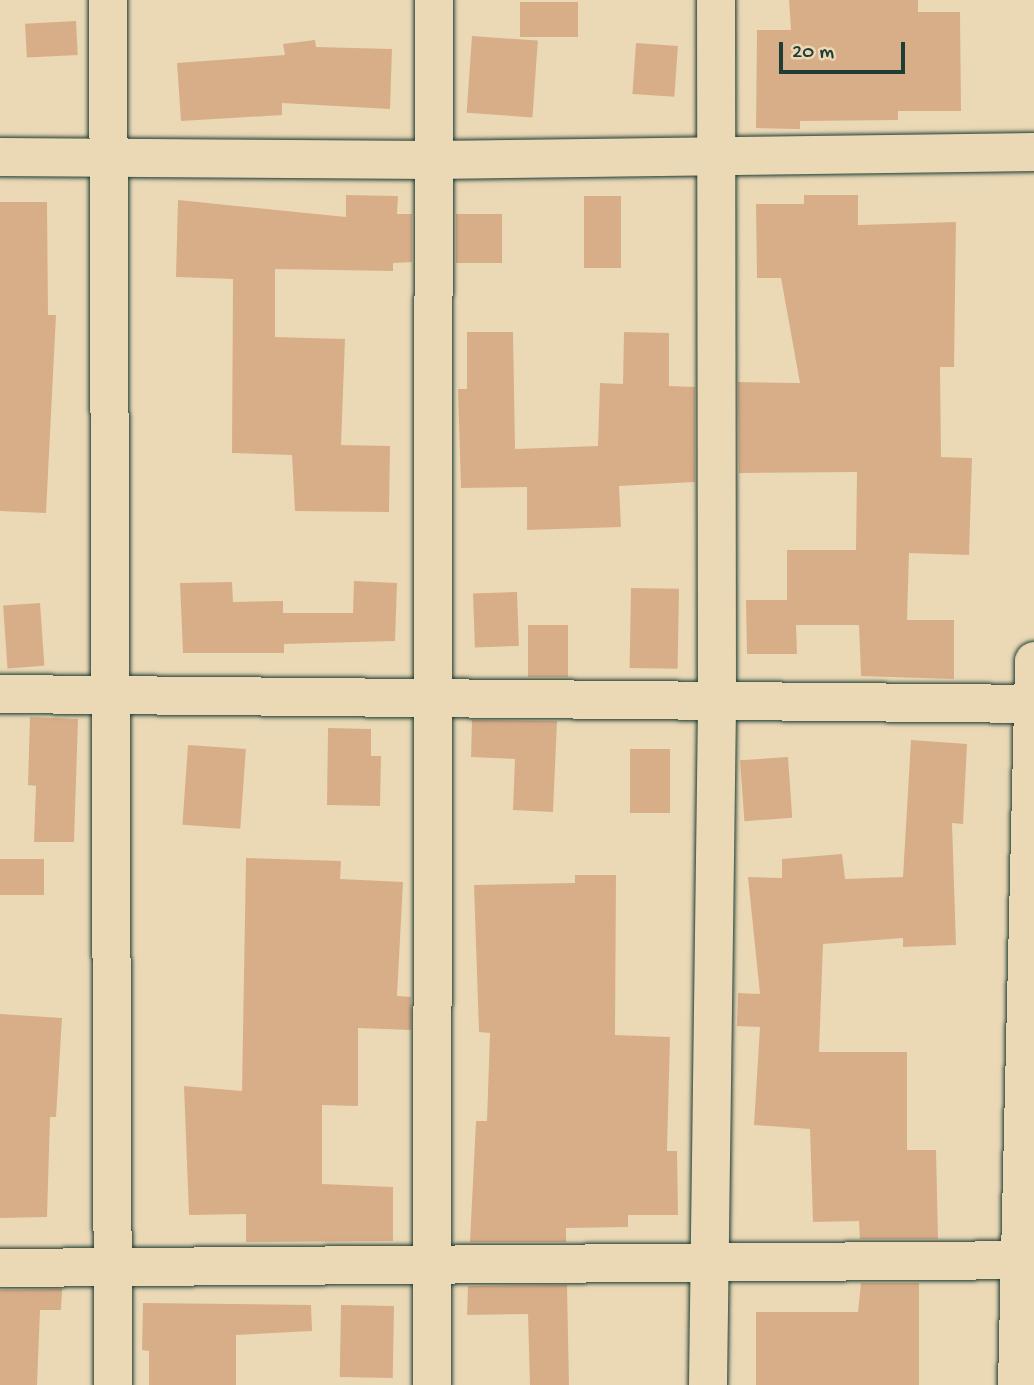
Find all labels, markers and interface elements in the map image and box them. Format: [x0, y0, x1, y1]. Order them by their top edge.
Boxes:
scale bar [782, 28, 908, 72]
text: 20 m [792, 41, 834, 66]

